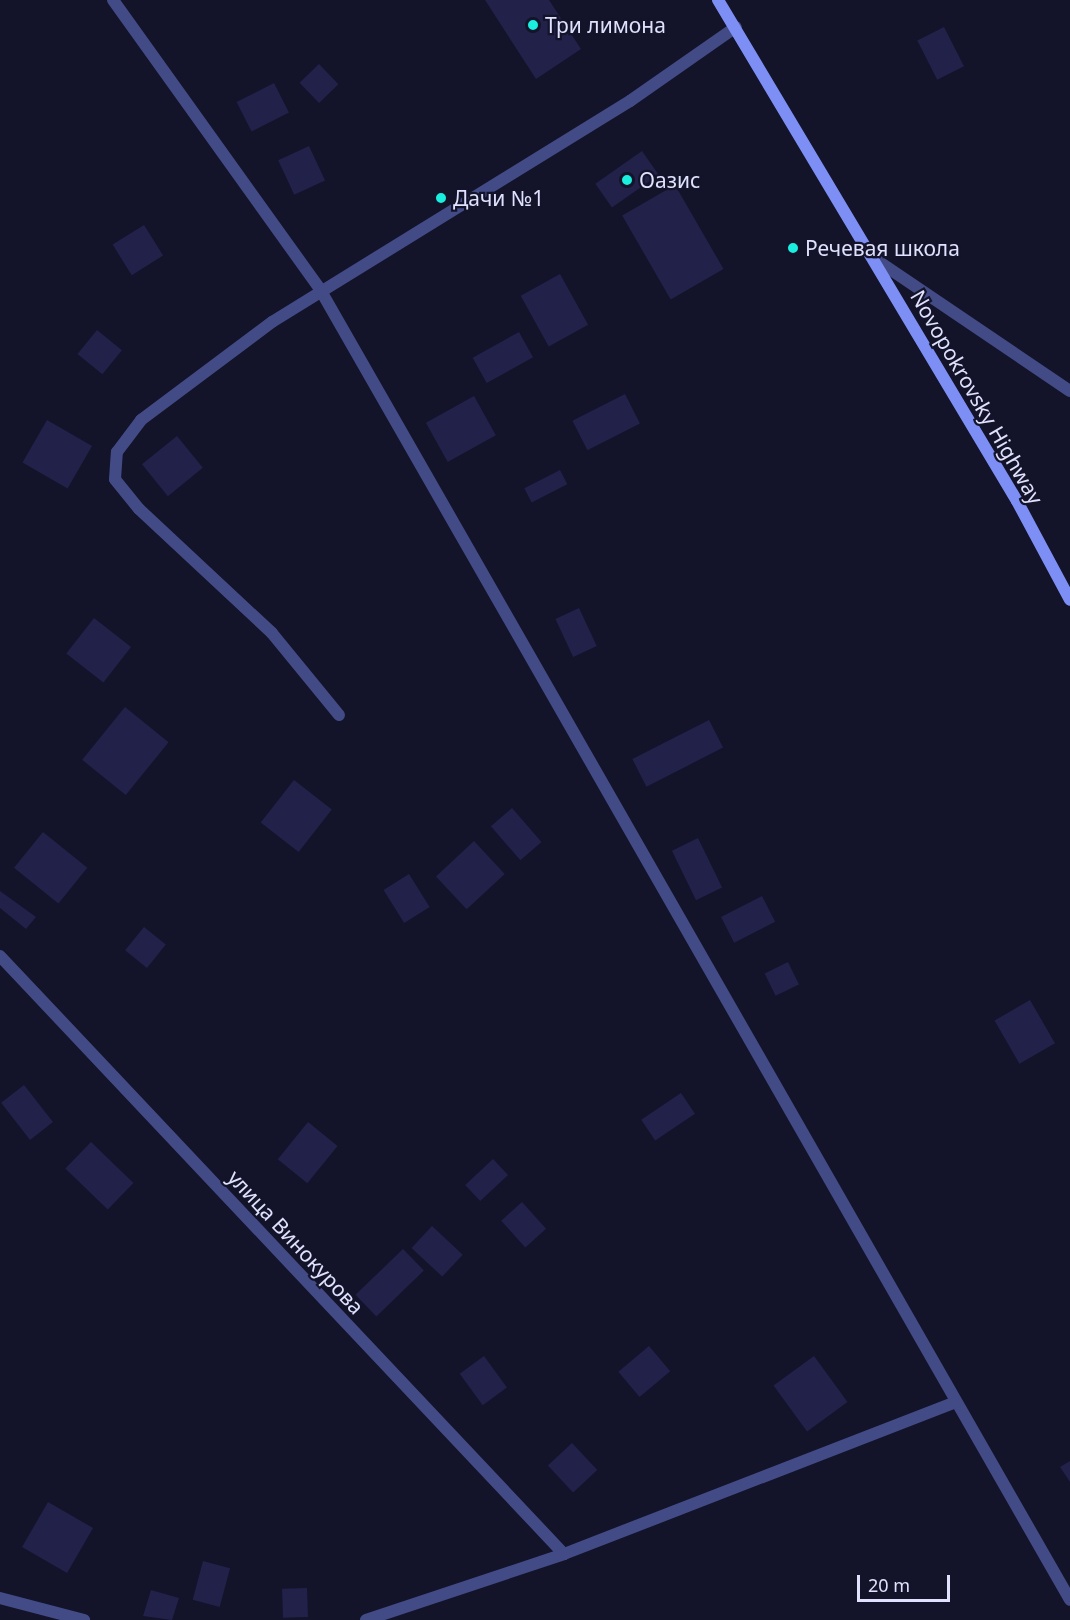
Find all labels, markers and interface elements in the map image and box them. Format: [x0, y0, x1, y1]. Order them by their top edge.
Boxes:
place label: Три лимона [545, 12, 666, 38]
marker: Три лимона [526, 18, 540, 32]
place label: Оазис [639, 167, 700, 193]
marker: Оазис [620, 173, 634, 187]
place label: Дачи №1 [453, 185, 544, 211]
marker: Дачи №1 [434, 191, 448, 205]
place label: Речевая школа [805, 235, 960, 261]
marker: Речевая школа [786, 241, 800, 255]
street label: Novopokrovsky Highway [905, 285, 1049, 509]
street label: улица Винокурова [223, 1165, 369, 1319]
scale bar [860, 1563, 953, 1601]
text: 20 m [868, 1573, 910, 1597]

